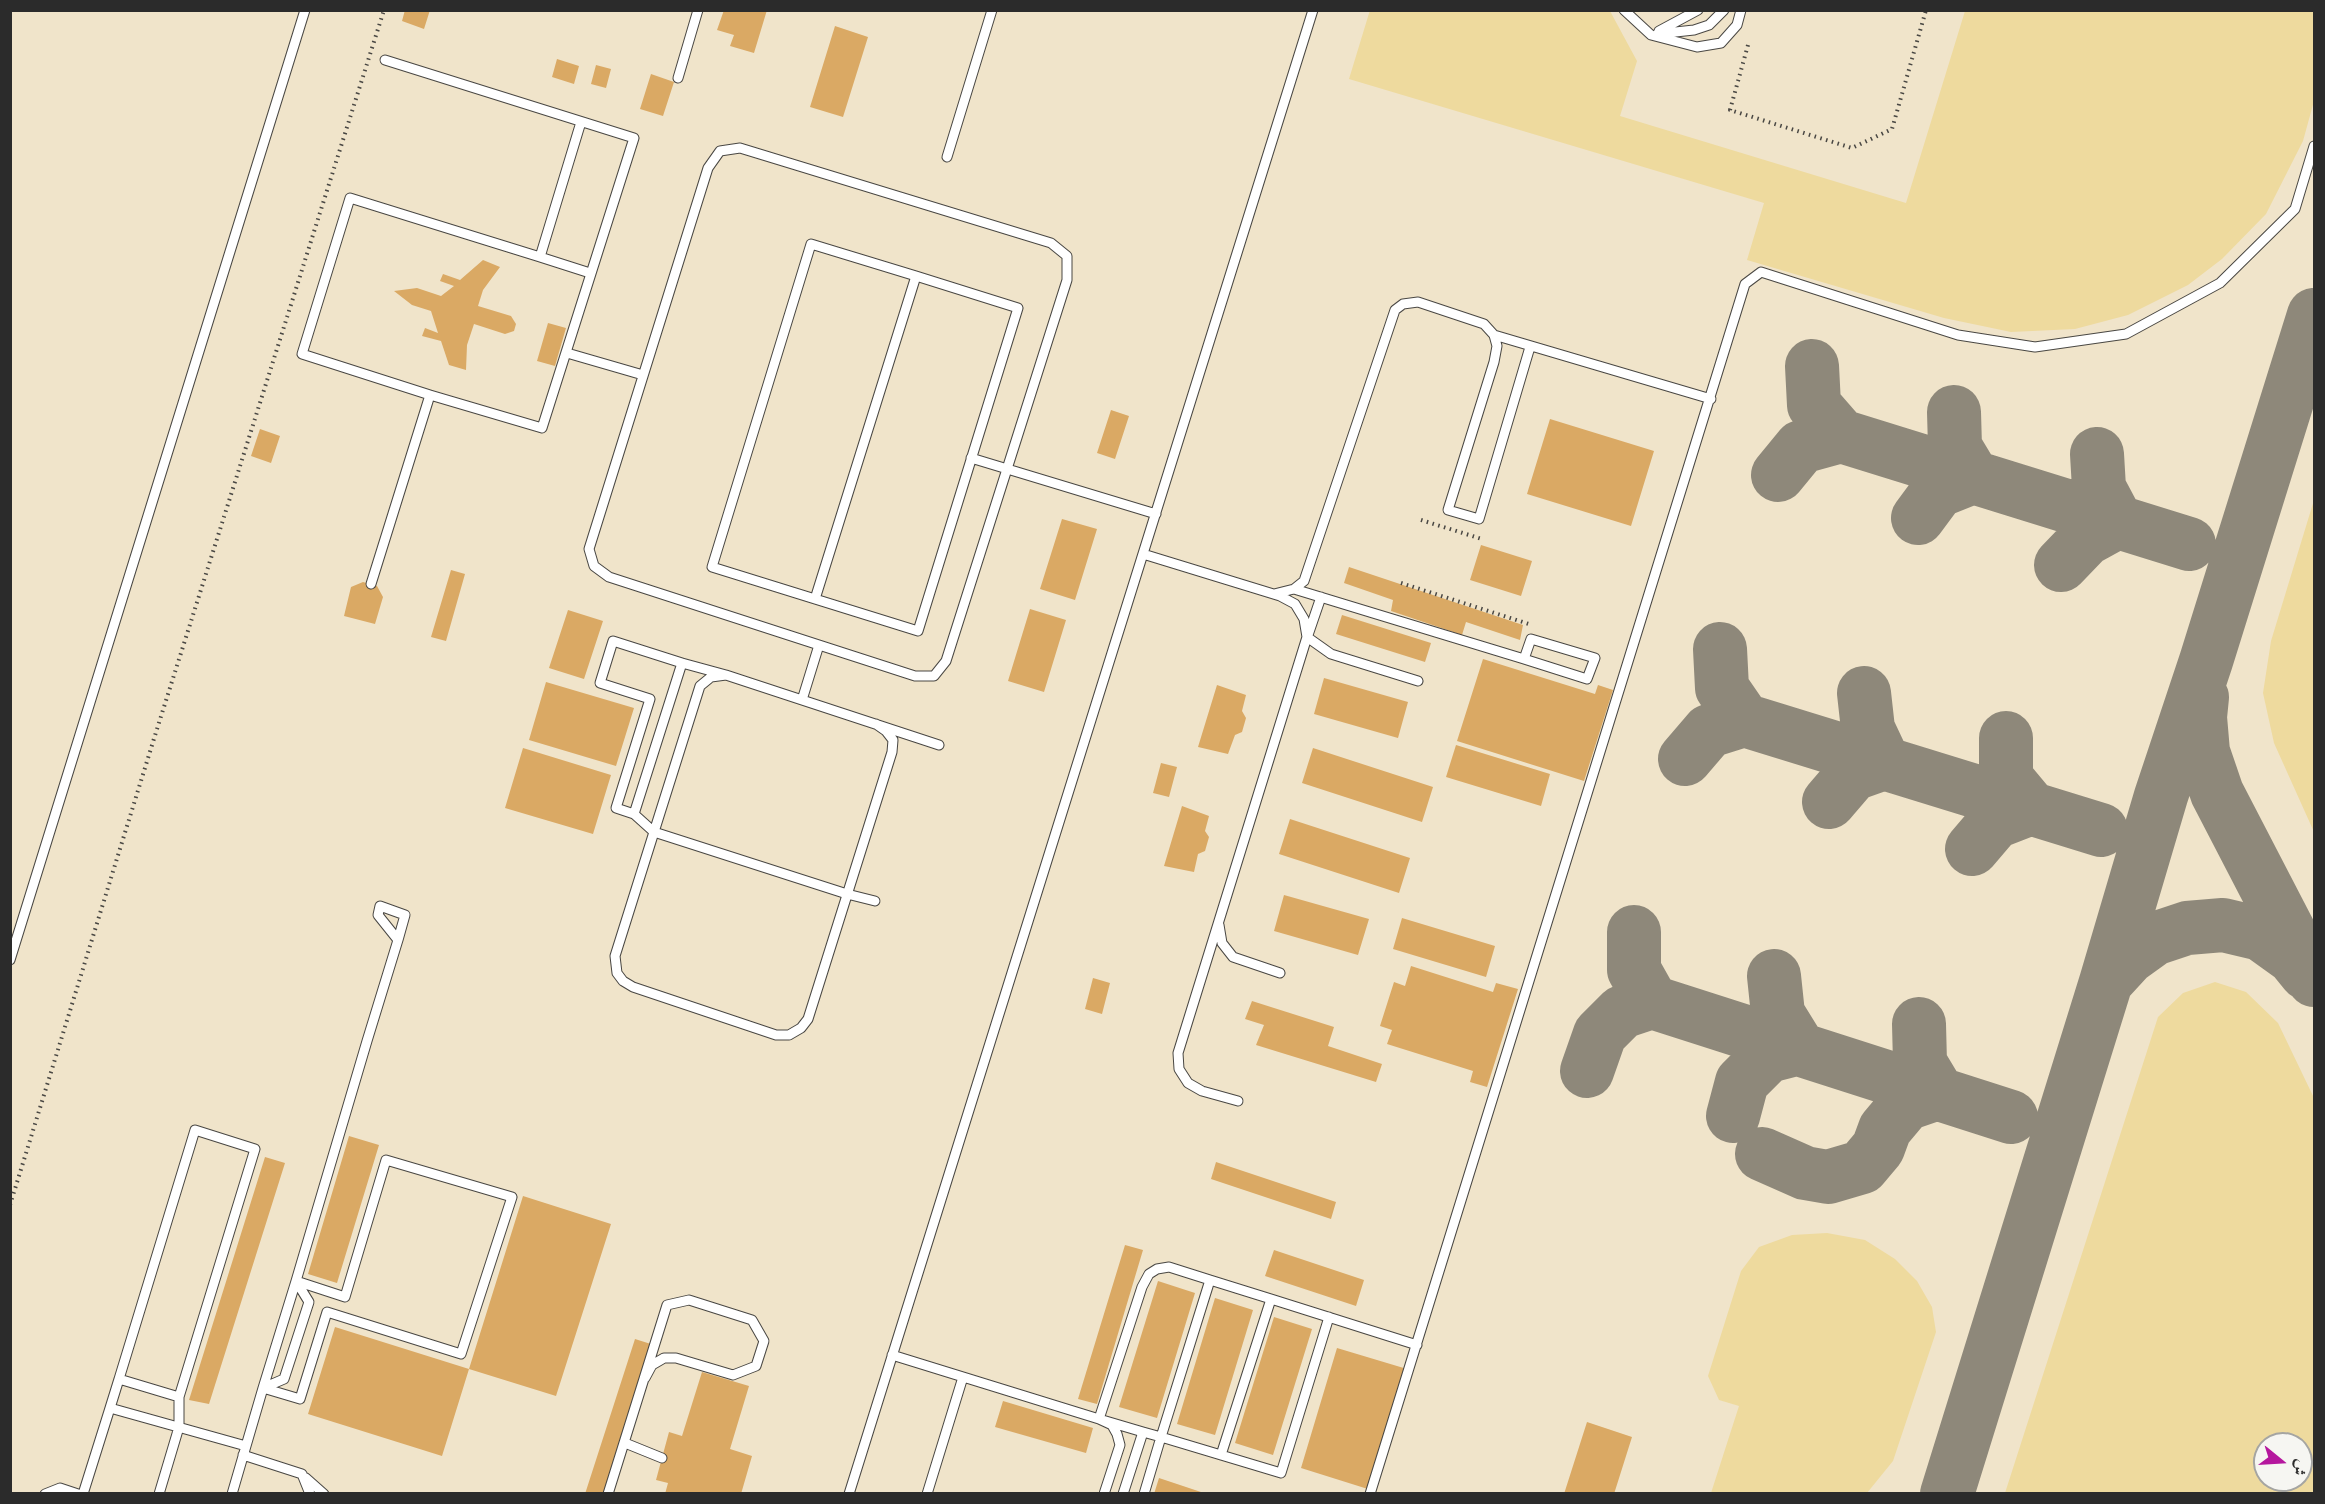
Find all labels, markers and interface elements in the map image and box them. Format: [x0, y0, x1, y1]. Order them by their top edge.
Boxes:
north arrow [2253, 1432, 2313, 1492]
text: ش [2285, 1456, 2312, 1478]

